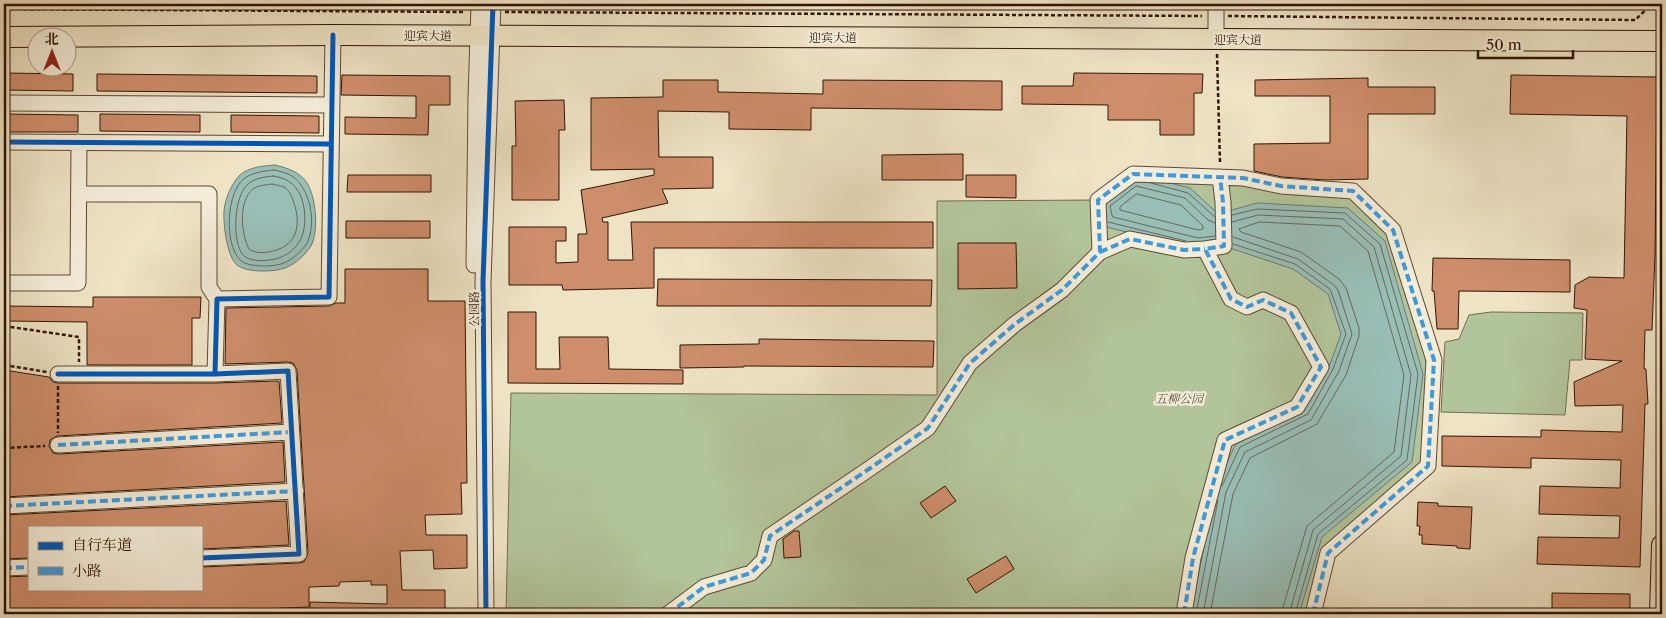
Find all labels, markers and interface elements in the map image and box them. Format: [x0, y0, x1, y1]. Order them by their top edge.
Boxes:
north arrow [28, 28, 78, 78]
street label: 迎宾大道 [404, 28, 452, 43]
scale bar [1478, 28, 1574, 60]
text: 北 [45, 30, 59, 48]
street label: 迎宾大道 [809, 30, 857, 45]
street label: 迎宾大道 [1214, 32, 1262, 47]
text: 50 m [1486, 35, 1522, 54]
street label: 公园路 [466, 291, 482, 327]
park label: 五柳公园 [1155, 391, 1205, 406]
legend [28, 526, 202, 590]
text: 自行车道 [72, 535, 132, 554]
text: 小路 [72, 561, 102, 580]

